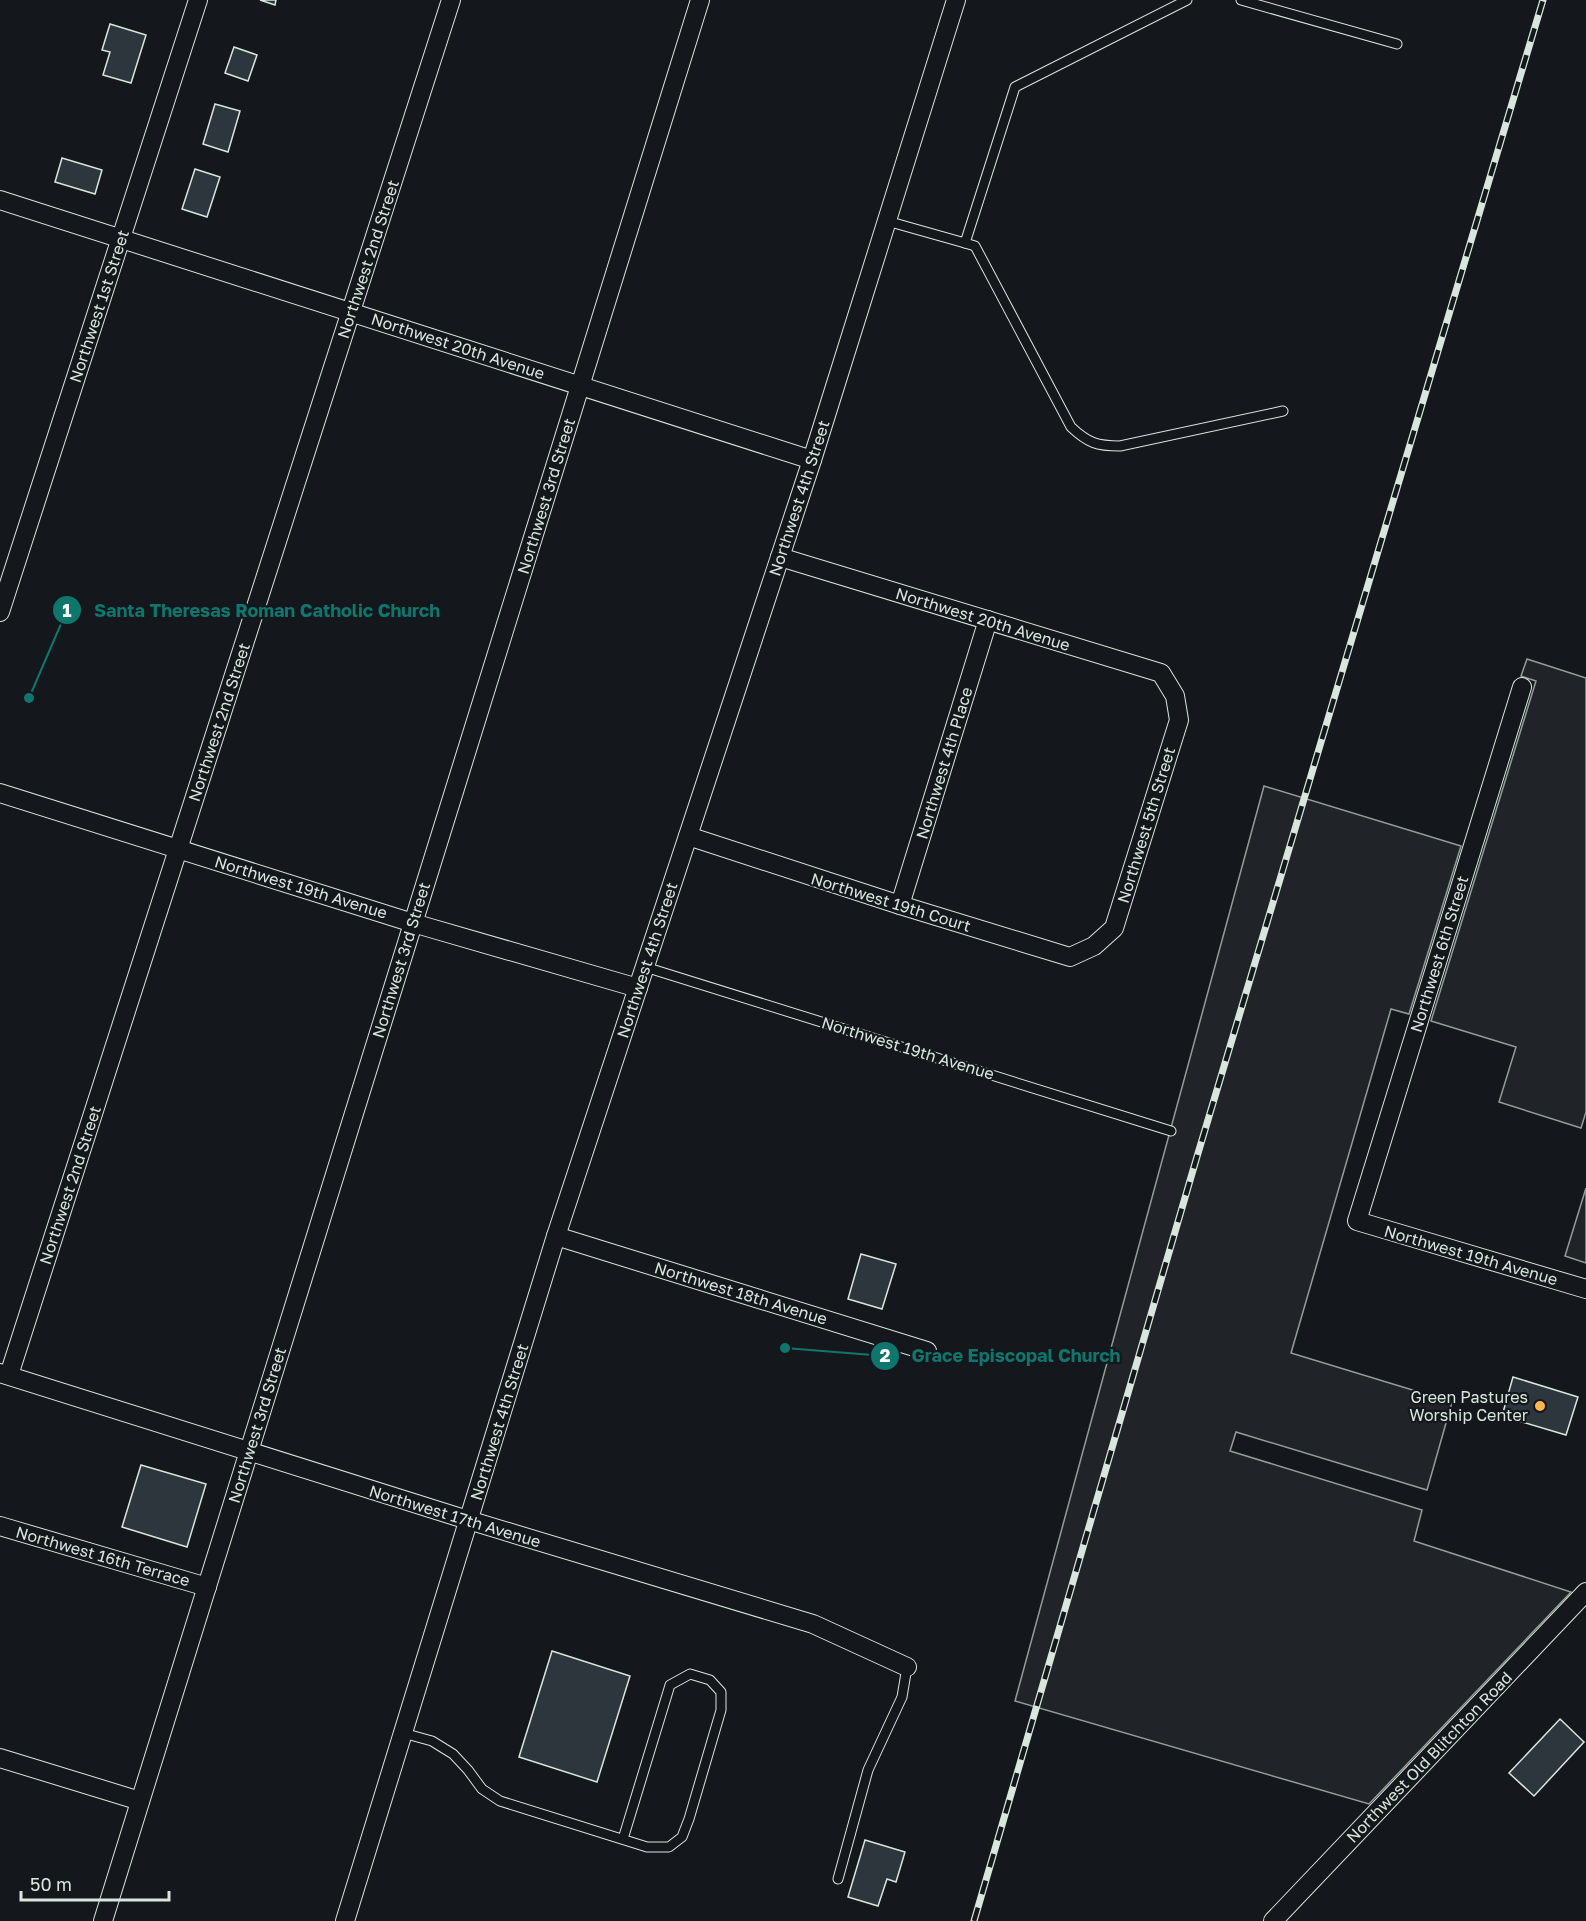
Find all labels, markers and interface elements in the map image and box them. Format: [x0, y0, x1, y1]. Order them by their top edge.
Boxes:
street label: Northwest 2nd Street [333, 177, 403, 341]
street label: Northwest 1st Street [65, 227, 133, 385]
street label: Northwest 20th Avenue [369, 308, 547, 384]
street label: Northwest 3rd Street [513, 416, 579, 576]
street label: Northwest 4th Street [764, 418, 834, 578]
street label: Northwest 20th Avenue [893, 583, 1073, 655]
callout: Santa Theresas Roman Catholic Church [52, 592, 452, 628]
text: 1 [62, 599, 72, 621]
text: Santa Theresas Roman Catholic Church [94, 599, 440, 621]
street label: Northwest 2nd Street [184, 640, 254, 804]
street label: Northwest 4th Place [911, 685, 977, 841]
street label: Northwest 5th Street [1113, 744, 1179, 906]
street label: Northwest 19th Avenue [212, 851, 390, 923]
street label: Northwest 19th Court [809, 868, 973, 936]
street label: Northwest 6th Street [1406, 873, 1472, 1035]
street label: Northwest 3rd Street [368, 880, 434, 1040]
street label: Northwest 4th Street [612, 880, 682, 1040]
street label: Northwest 19th Avenue [819, 1012, 997, 1084]
street label: Northwest 2nd Street [35, 1103, 105, 1267]
street label: Northwest 19th Avenue [1382, 1221, 1560, 1289]
street label: Northwest 18th Avenue [652, 1257, 830, 1329]
callout: Grace Episcopal Church [870, 1338, 1133, 1374]
street label: Northwest 4th Street [466, 1341, 532, 1503]
text: 2 [880, 1344, 891, 1366]
text: Grace Episcopal Church [912, 1344, 1120, 1366]
street label: Northwest 3rd Street [224, 1345, 290, 1505]
place label: Green Pastures Worship Center [1409, 1387, 1528, 1425]
marker: Green Pastures Worship Center [1533, 1399, 1547, 1413]
street label: Northwest 17th Avenue [367, 1480, 543, 1552]
street label: Northwest 16th Terrace [14, 1522, 192, 1590]
street label: Northwest Old Blitchton Road [1342, 1667, 1516, 1847]
scale bar [21, 1864, 170, 1902]
text: 50 m [30, 1873, 72, 1895]

